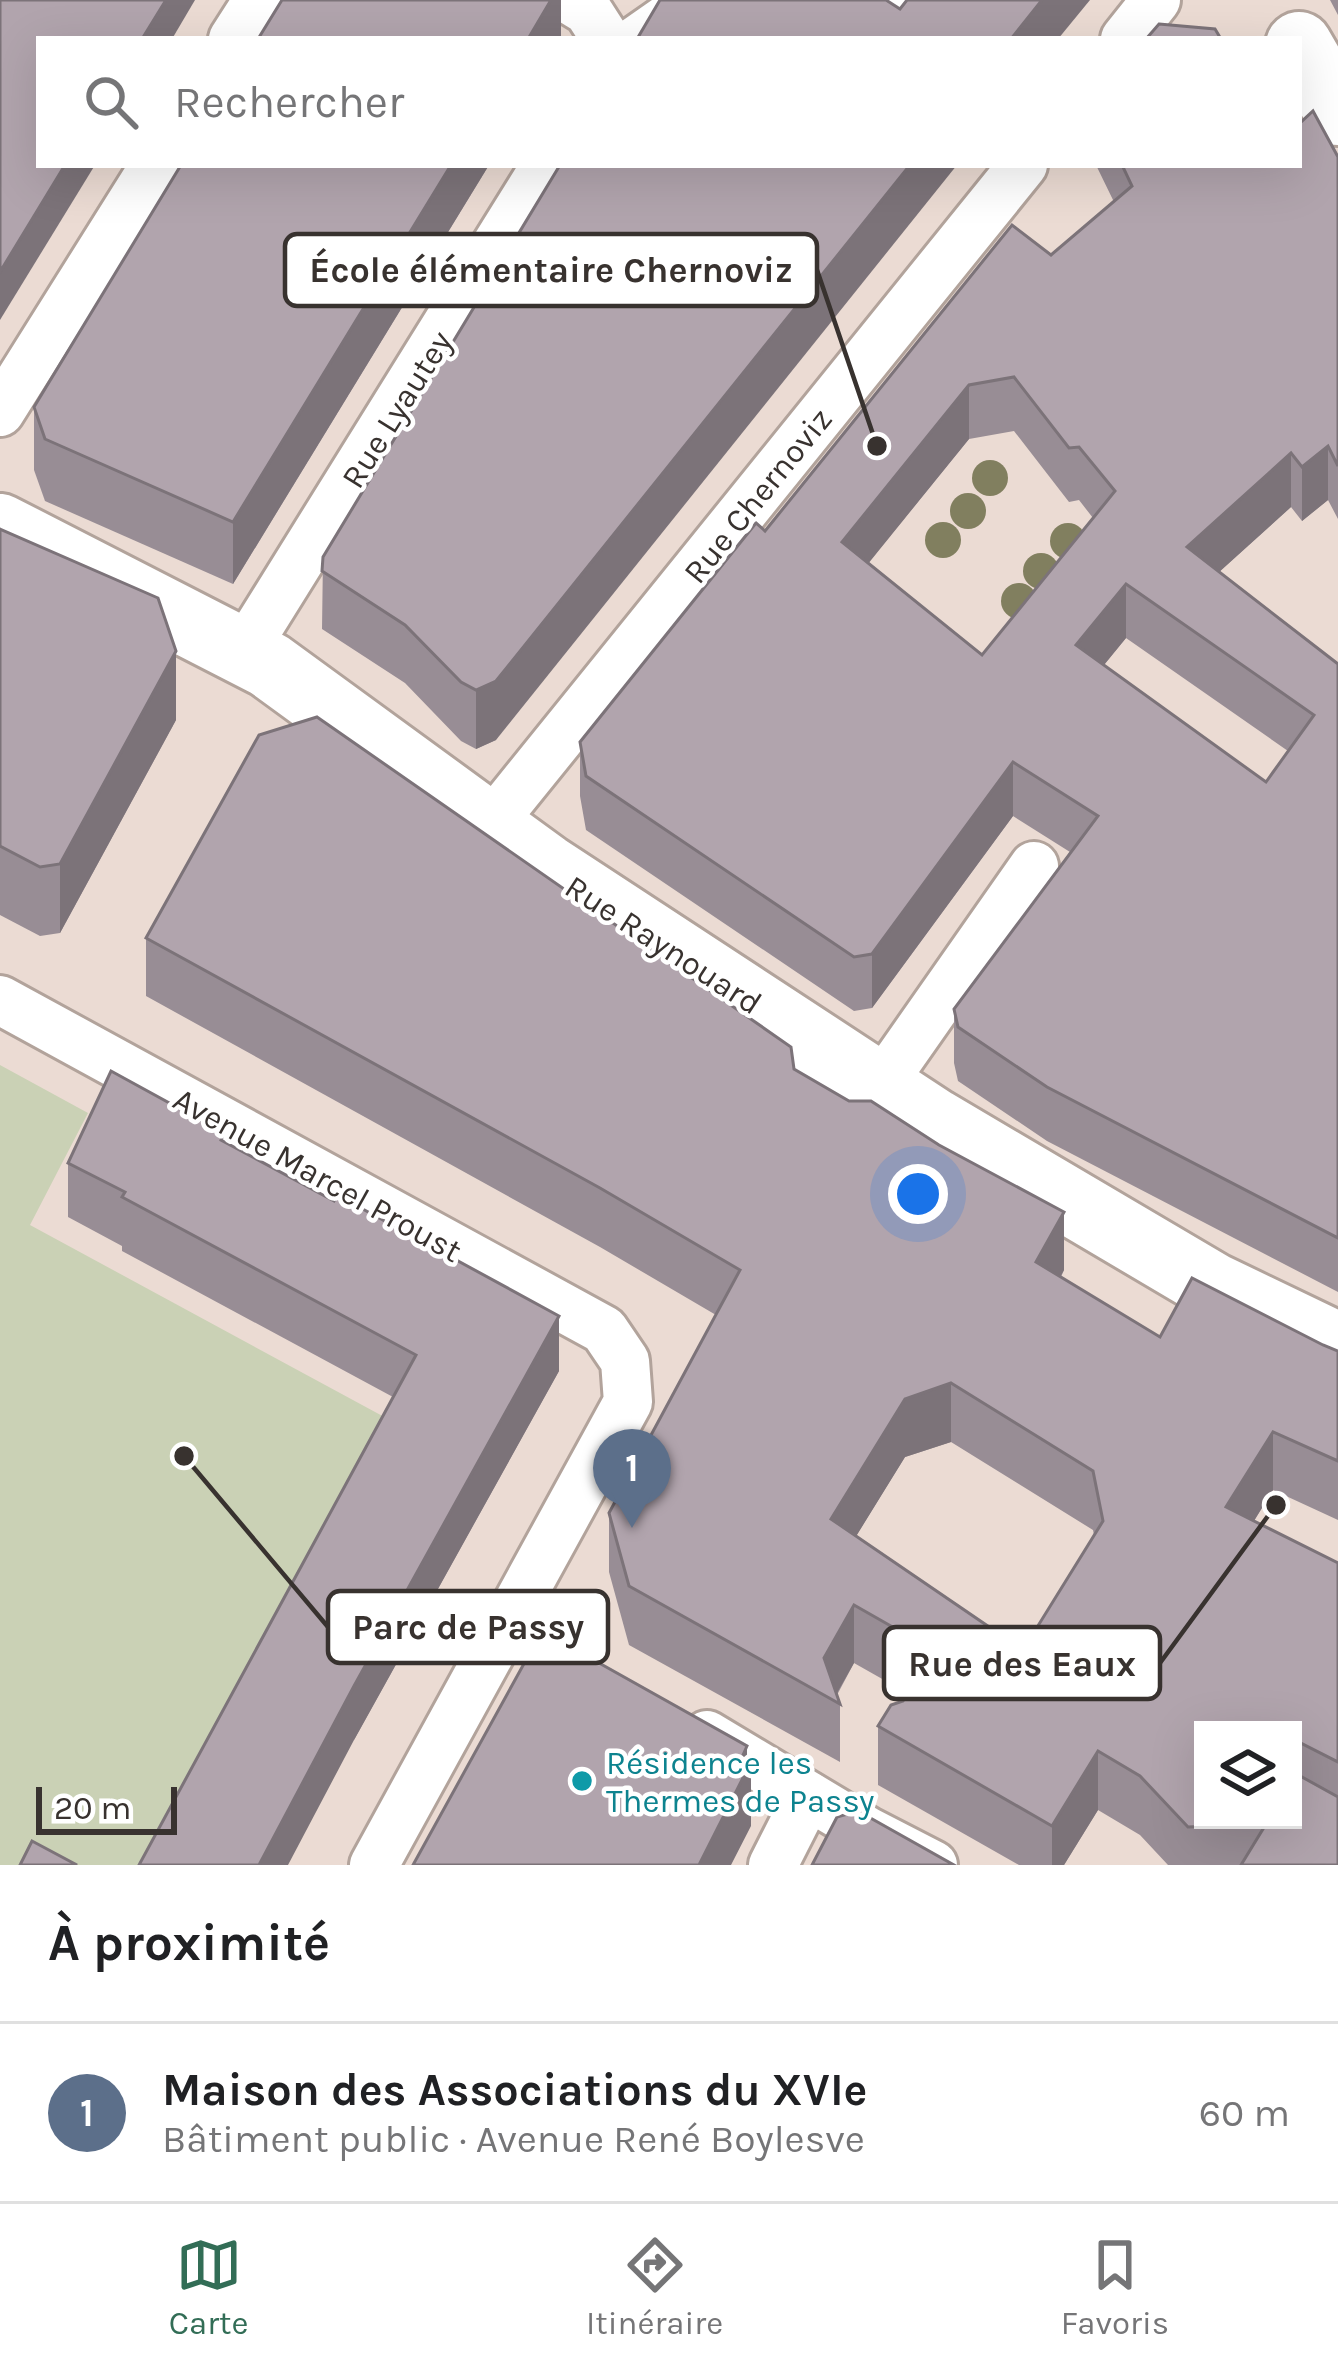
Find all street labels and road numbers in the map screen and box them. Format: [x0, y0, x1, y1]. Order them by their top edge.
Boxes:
street label: Rue Lyautey [334, 324, 460, 495]
street label: Rue Chernoviz [676, 401, 840, 591]
street label: Rue Raynouard [558, 867, 769, 1022]
street label: Avenue Marcel Proust [167, 1080, 468, 1270]

